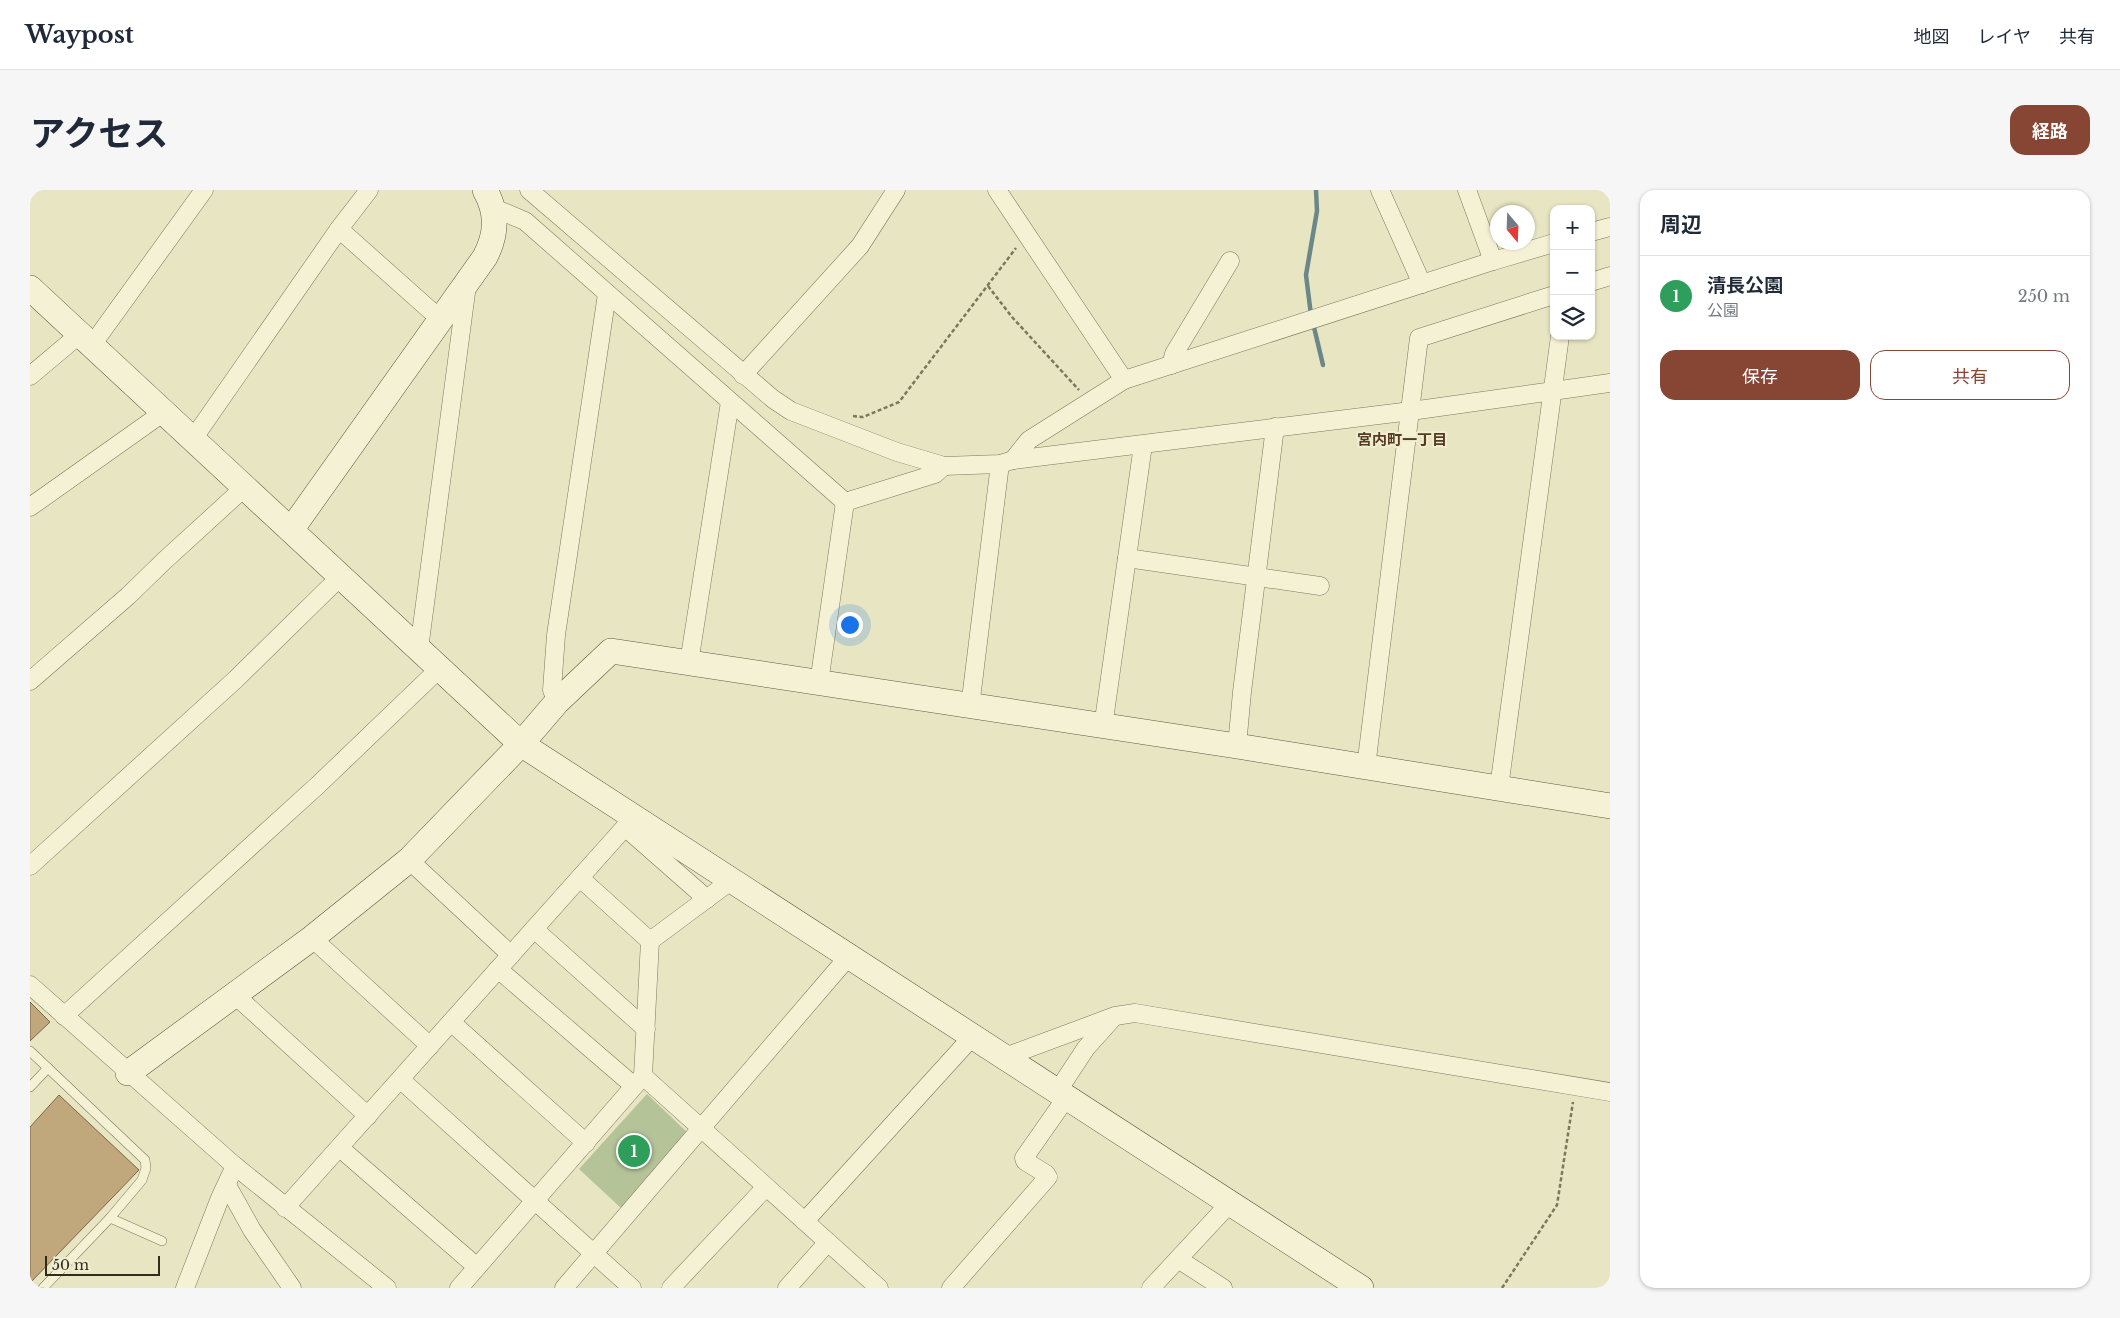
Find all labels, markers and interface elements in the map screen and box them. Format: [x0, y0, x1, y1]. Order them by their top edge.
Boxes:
text: Waypost [25, 20, 134, 49]
text: 地図 [1914, 26, 1950, 48]
text: レイヤ [1978, 26, 2031, 48]
text: 共有 [2059, 26, 2095, 48]
button: 経路 [2010, 105, 2090, 155]
text: アクセス [30, 112, 168, 155]
north arrow [1490, 205, 1535, 250]
map controls [1550, 205, 1595, 340]
button: + [1550, 205, 1595, 250]
text: 周辺 [1660, 212, 1702, 238]
button: − [1550, 250, 1595, 295]
text: 清長公園 [1707, 274, 1783, 297]
text: 1 [1673, 286, 1679, 306]
text: 250 m [2018, 286, 2070, 306]
button: layers [1550, 295, 1595, 340]
text: 公園 [1707, 300, 1739, 320]
button: 保存 [1660, 350, 1860, 400]
button: 共有 [1870, 350, 2070, 400]
district label: 宮内町一丁目 [1357, 430, 1447, 449]
your location [837, 612, 863, 638]
pin: 1 [618, 1132, 650, 1170]
scale bar [45, 1253, 160, 1276]
text: 50 m [52, 1256, 89, 1274]

